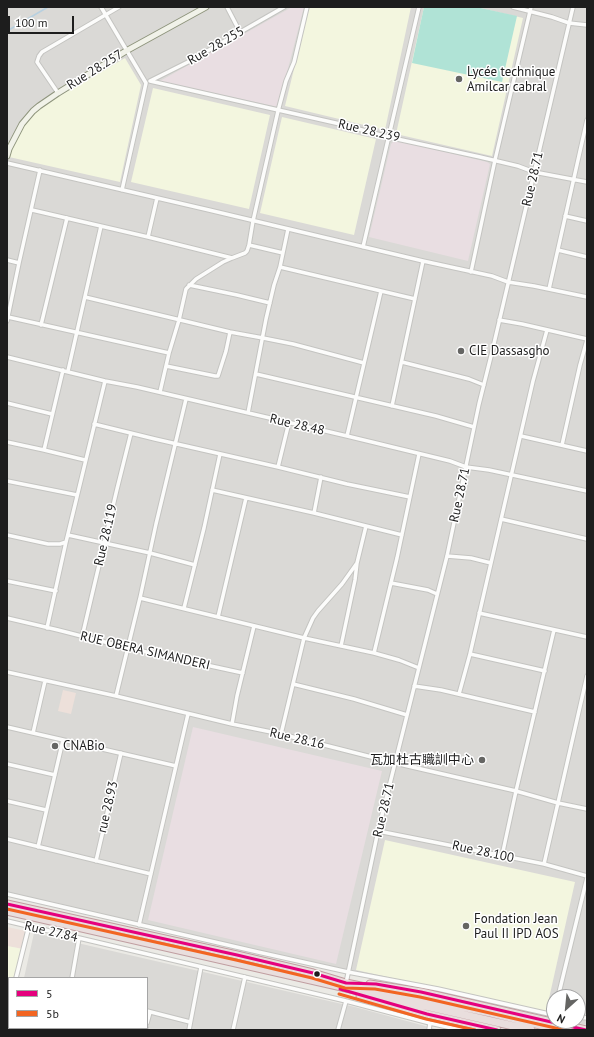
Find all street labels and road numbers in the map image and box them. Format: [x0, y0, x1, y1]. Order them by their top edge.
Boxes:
street label: Rue 28.255 [185, 24, 247, 68]
street label: Rue 28.257 [64, 47, 126, 93]
street label: Rue 28.239 [337, 116, 401, 146]
street label: Rue 28.71 [519, 150, 547, 208]
street label: Rue 28.48 [268, 411, 326, 439]
street label: Rue 28.71 [447, 466, 473, 524]
street label: Rue 28.119 [91, 503, 121, 567]
street label: RUE OBERA SIMANDERI [79, 628, 211, 674]
street label: Rue 28.16 [268, 725, 326, 753]
street label: rue 28.93 [94, 780, 122, 834]
street label: Rue 28.71 [370, 781, 398, 839]
street label: Rue 28.100 [451, 838, 515, 866]
street label: Rue 27.84 [23, 918, 79, 946]

